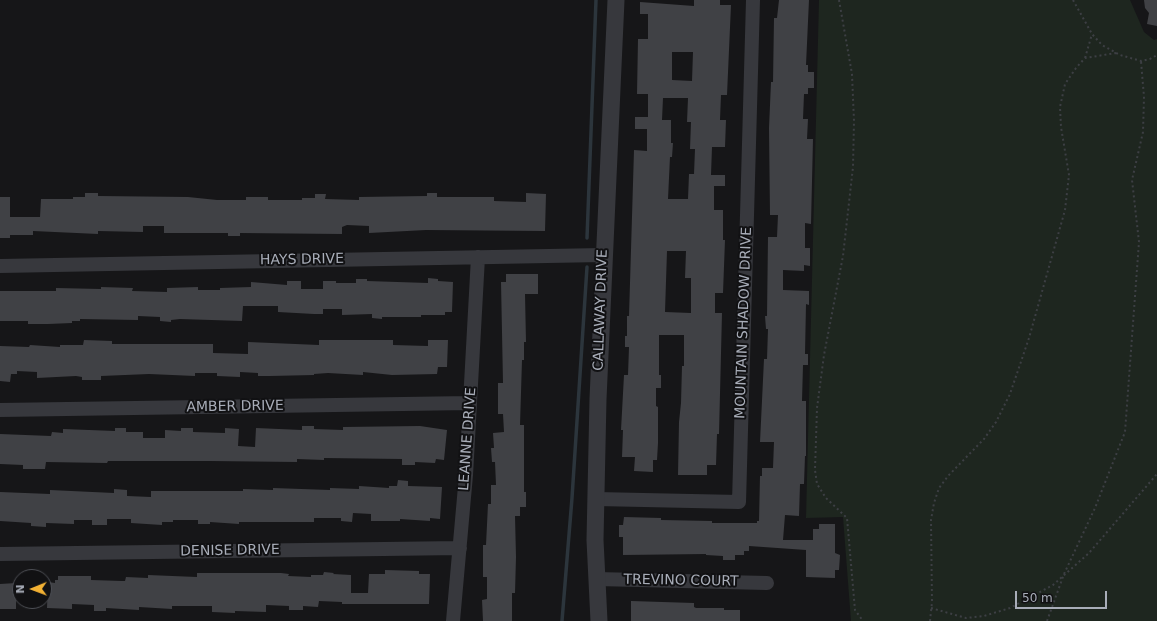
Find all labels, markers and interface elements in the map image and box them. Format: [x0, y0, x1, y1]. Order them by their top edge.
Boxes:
street label: MOUNTAIN SHADOW DRIVE [732, 227, 756, 419]
street label: CALLAWAY DRIVE [590, 249, 612, 371]
street label: HAYS DRIVE [260, 251, 344, 269]
street label: LEANNE DRIVE [456, 387, 480, 491]
street label: AMBER DRIVE [186, 398, 284, 416]
street label: DENISE DRIVE [180, 542, 280, 560]
north arrow [12, 569, 52, 609]
street label: TREVINO COURT [623, 572, 739, 590]
scale bar [1017, 583, 1109, 609]
text: N [14, 584, 27, 594]
text: 50 m [1022, 591, 1053, 605]

